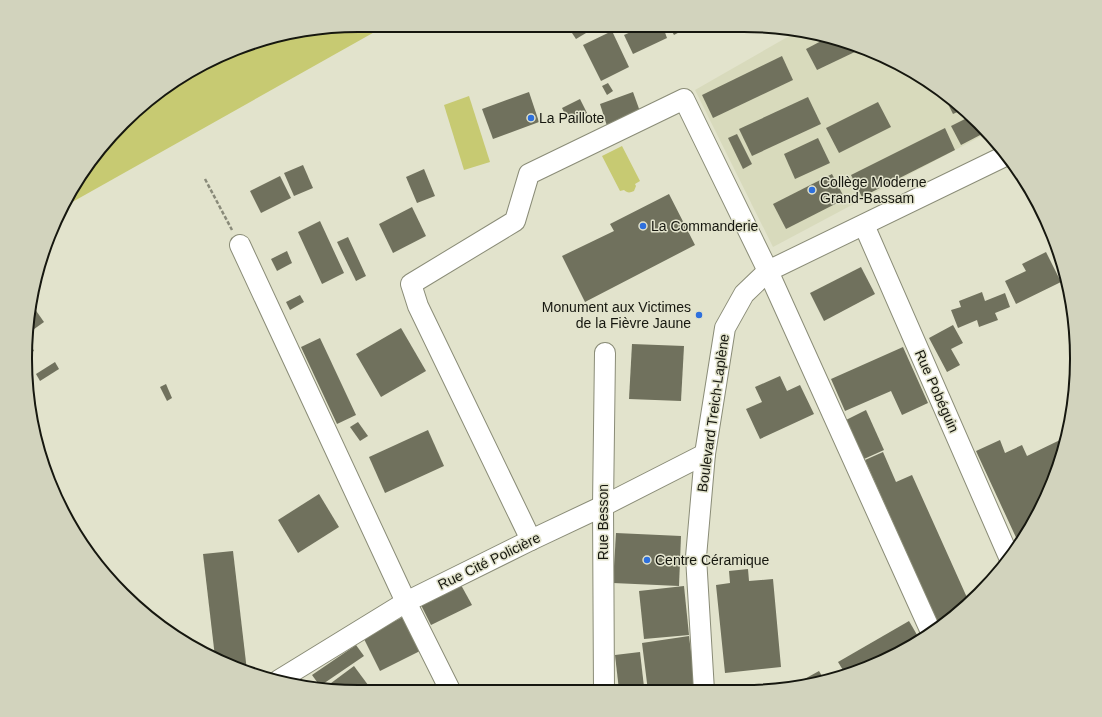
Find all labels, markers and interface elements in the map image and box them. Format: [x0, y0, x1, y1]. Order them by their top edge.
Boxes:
place label: La Paillote [539, 110, 605, 126]
marker: La Paillote [526, 113, 536, 123]
place label: Collège Moderne Grand-Bassam [820, 174, 927, 206]
marker: Collège Moderne Grand-Bassam [807, 185, 817, 195]
place label: La Commanderie [651, 218, 759, 234]
marker: La Commanderie [638, 221, 648, 231]
place label: Monument aux Victimes de la Fièvre Jaune [542, 299, 691, 331]
marker: Monument aux Victimes de la Fièvre Jaune [694, 310, 704, 320]
street label: Boulevard Treich-Laplène [694, 333, 732, 493]
street label: Rue Pobéguin [912, 347, 962, 435]
street label: Rue Besson [595, 484, 611, 560]
street label: Rue Cité Policière [435, 529, 543, 593]
place label: Centre Céramique [655, 552, 770, 568]
marker: Centre Céramique [642, 555, 652, 565]

